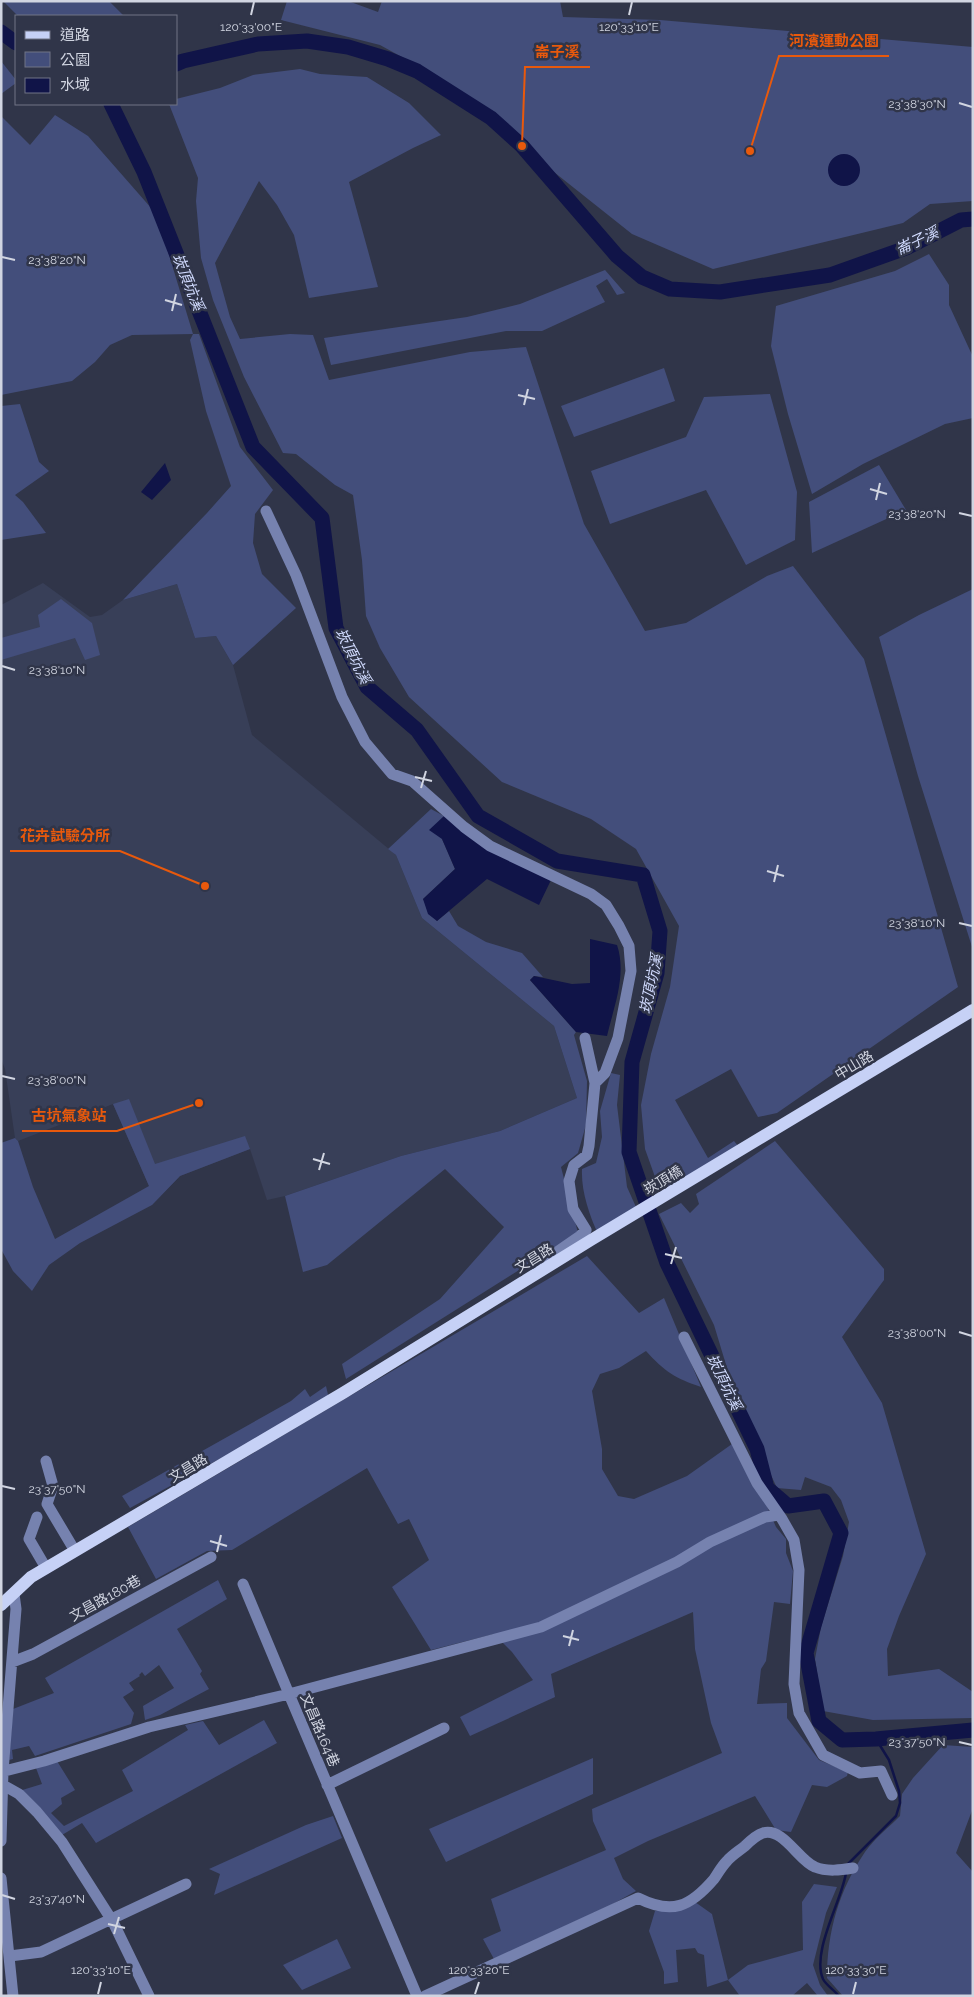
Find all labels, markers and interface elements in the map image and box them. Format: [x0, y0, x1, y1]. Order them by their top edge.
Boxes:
legend [15, 15, 178, 105]
text: 120°33'00"E [220, 20, 282, 34]
text: 120°33'10"E [599, 20, 659, 34]
text: 道路 [60, 26, 90, 44]
callout: 河濱運動公園 [779, 26, 889, 56]
text: 河濱運動公園 [789, 32, 879, 50]
callout: 崙子溪 [525, 37, 590, 67]
text: 崙子溪 [534, 43, 580, 61]
text: 公園 [60, 51, 90, 69]
text: 水域 [60, 76, 90, 94]
text: 23°38'30"N [888, 97, 946, 111]
water label: 崙子溪 [893, 222, 943, 259]
water label: 崁頂坑溪 [168, 251, 208, 315]
text: 23°38'20"N [28, 253, 86, 267]
text: 23°38'20"N [888, 507, 946, 521]
water label: 崁頂坑溪 [331, 625, 376, 689]
text: 23°38'10"N [29, 663, 85, 677]
callout: 花卉試驗分所 [10, 821, 120, 851]
text: 花卉試驗分所 [20, 827, 110, 845]
text: 23°38'10"N [889, 916, 945, 930]
water label: 崁頂坑溪 [636, 951, 666, 1015]
street label: 中山路 [832, 1047, 876, 1083]
text: 23°38'00"N [28, 1073, 86, 1087]
callout: 古坑氣象站 [22, 1101, 117, 1131]
text: 古坑氣象站 [31, 1107, 107, 1125]
street label: 崁頂橋 [641, 1162, 685, 1198]
street label: 文昌路 [512, 1240, 556, 1276]
text: 23°38'00"N [888, 1326, 946, 1340]
water label: 崁頂坑溪 [703, 1351, 746, 1415]
street label: 文昌路 [166, 1450, 210, 1486]
text: 23°37'50"N [29, 1482, 85, 1496]
street label: 文昌路180巷 [67, 1572, 143, 1624]
street label: 文昌路164巷 [297, 1691, 343, 1769]
text: 23°37'50"N [889, 1735, 945, 1749]
text: 23°37'40"N [29, 1892, 85, 1906]
text: 120°33'10"E [71, 1963, 131, 1977]
text: 120°33'20"E [449, 1963, 509, 1977]
text: 120°33'30"E [825, 1963, 887, 1977]

